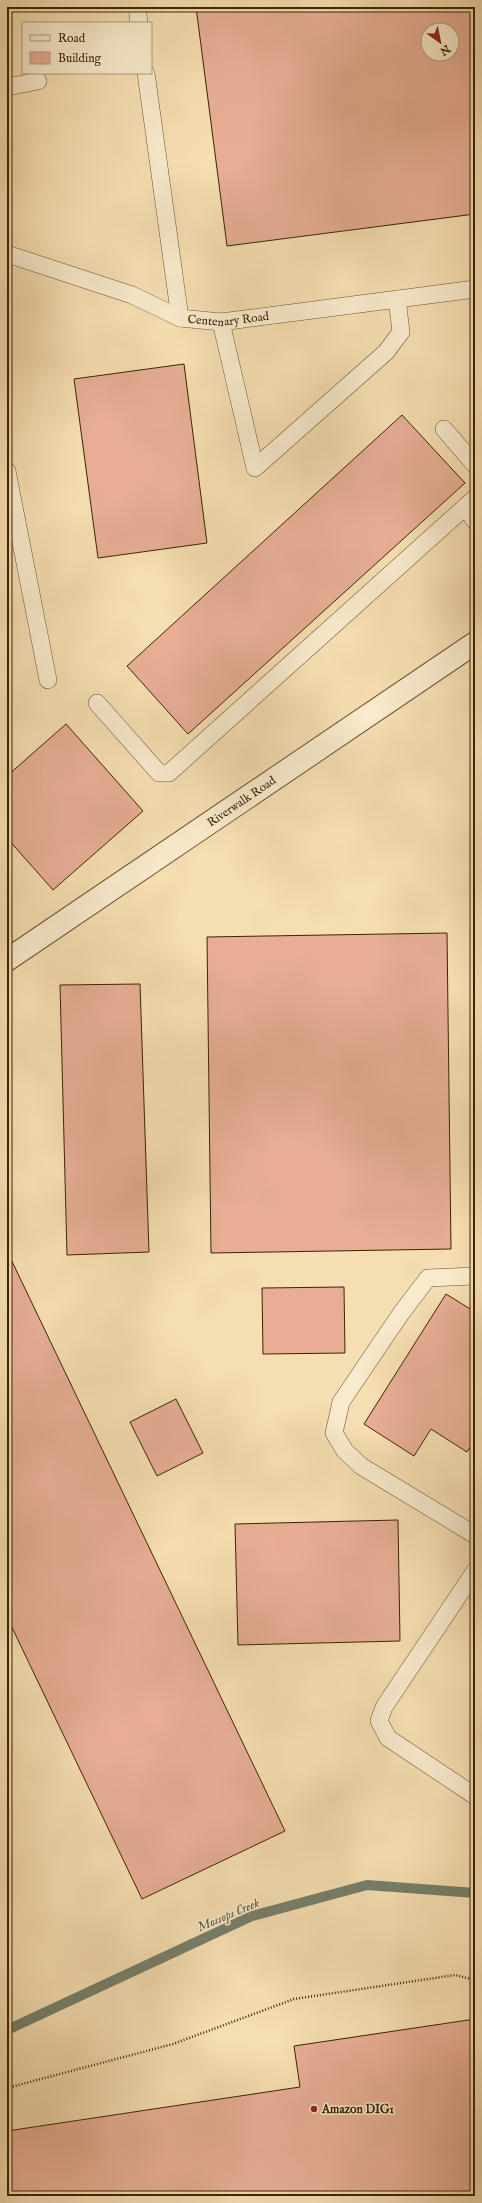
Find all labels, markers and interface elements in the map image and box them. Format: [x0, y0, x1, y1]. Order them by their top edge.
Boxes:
legend [22, 22, 152, 74]
north arrow [420, 22, 460, 62]
text: Road [58, 31, 86, 46]
text: N [437, 41, 454, 58]
text: Building [58, 51, 102, 66]
street label: Centenary Road [187, 309, 271, 330]
street label: Riverwalk Road [204, 773, 279, 830]
water label: Mossops Creek [195, 1894, 263, 1936]
place label: Amazon DIG1 [321, 2102, 395, 2117]
marker: Amazon DIG1 [309, 2104, 319, 2114]

